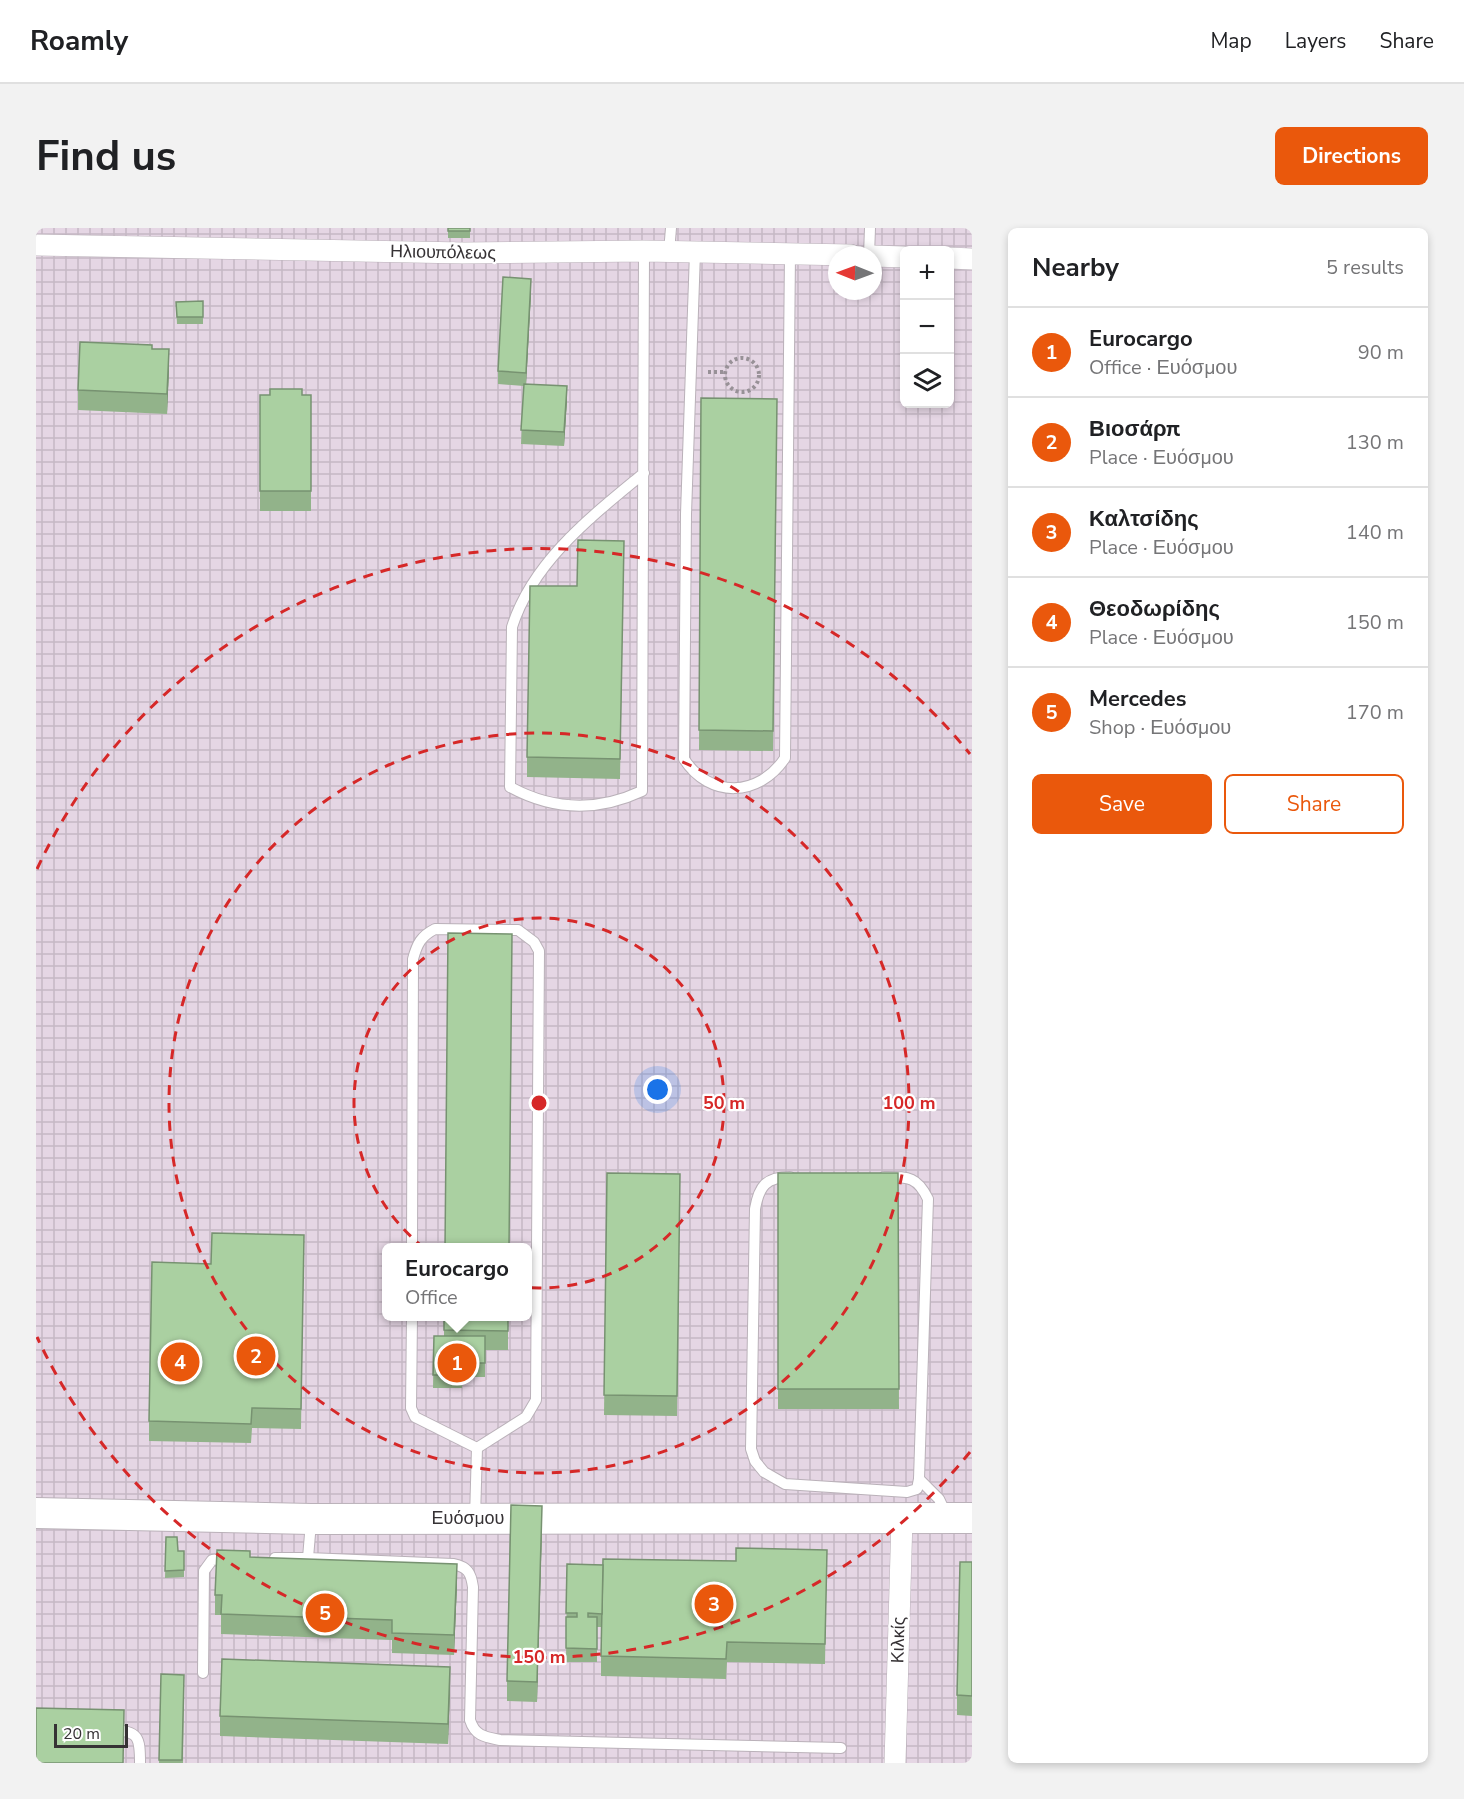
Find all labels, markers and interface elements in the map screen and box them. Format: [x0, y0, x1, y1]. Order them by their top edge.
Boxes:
text: Roamly [30, 22, 128, 60]
text: Map [1210, 27, 1252, 55]
text: Layers [1285, 27, 1346, 55]
text: Share [1379, 27, 1434, 55]
button: Directions [1275, 127, 1428, 185]
text: Find us [36, 128, 176, 185]
street label: Ηλιουπόλεως [390, 239, 496, 265]
north arrow [828, 246, 882, 300]
map controls [900, 246, 954, 408]
button: + [900, 246, 954, 300]
text: Nearby [1032, 250, 1119, 285]
text: 5 results [1326, 254, 1404, 281]
button: − [900, 300, 954, 354]
text: Eurocargo [1089, 324, 1193, 354]
text: 1 [1046, 339, 1058, 366]
text: 90 m [1358, 339, 1404, 366]
button: layers [900, 354, 954, 408]
text: Office · Ευόσμου [1089, 354, 1237, 381]
text: Βιοσάρπ [1089, 414, 1180, 444]
text: 2 [1046, 429, 1058, 456]
text: 130 m [1346, 429, 1404, 456]
text: Place · Ευόσμου [1089, 444, 1234, 471]
text: Καλτσίδης [1089, 504, 1199, 534]
text: 3 [1046, 519, 1058, 546]
text: 140 m [1346, 519, 1404, 546]
text: Place · Ευόσμου [1089, 534, 1234, 561]
text: Θεοδωρίδης [1089, 594, 1220, 624]
text: 4 [1046, 609, 1058, 636]
text: 150 m [1346, 609, 1404, 636]
text: Place · Ευόσμου [1089, 624, 1234, 651]
text: Mercedes [1089, 684, 1186, 714]
text: 5 [1046, 699, 1058, 726]
text: 170 m [1346, 699, 1404, 726]
text: Shop · Ευόσμου [1089, 714, 1231, 741]
button: Save [1032, 774, 1212, 834]
button: Share [1224, 774, 1404, 834]
your location [643, 1075, 672, 1104]
text: 50 m [703, 1091, 745, 1115]
text: 100 m [882, 1091, 936, 1115]
centre of rings [529, 1093, 549, 1113]
popup [382, 1243, 532, 1321]
text: Eurocargo [405, 1254, 509, 1284]
text: Office [405, 1284, 458, 1311]
pin: 2 [236, 1334, 276, 1378]
pin: 4 [160, 1340, 200, 1384]
pin: 1 [438, 1340, 476, 1386]
street label: Ευόσμου [432, 1506, 504, 1530]
pin: 3 [694, 1582, 734, 1626]
pin: 5 [306, 1590, 344, 1636]
street label: Κιλκίς [885, 1616, 911, 1664]
text: 150 m [512, 1645, 566, 1669]
scale bar [54, 1721, 128, 1748]
text: 20 m [63, 1723, 100, 1745]

